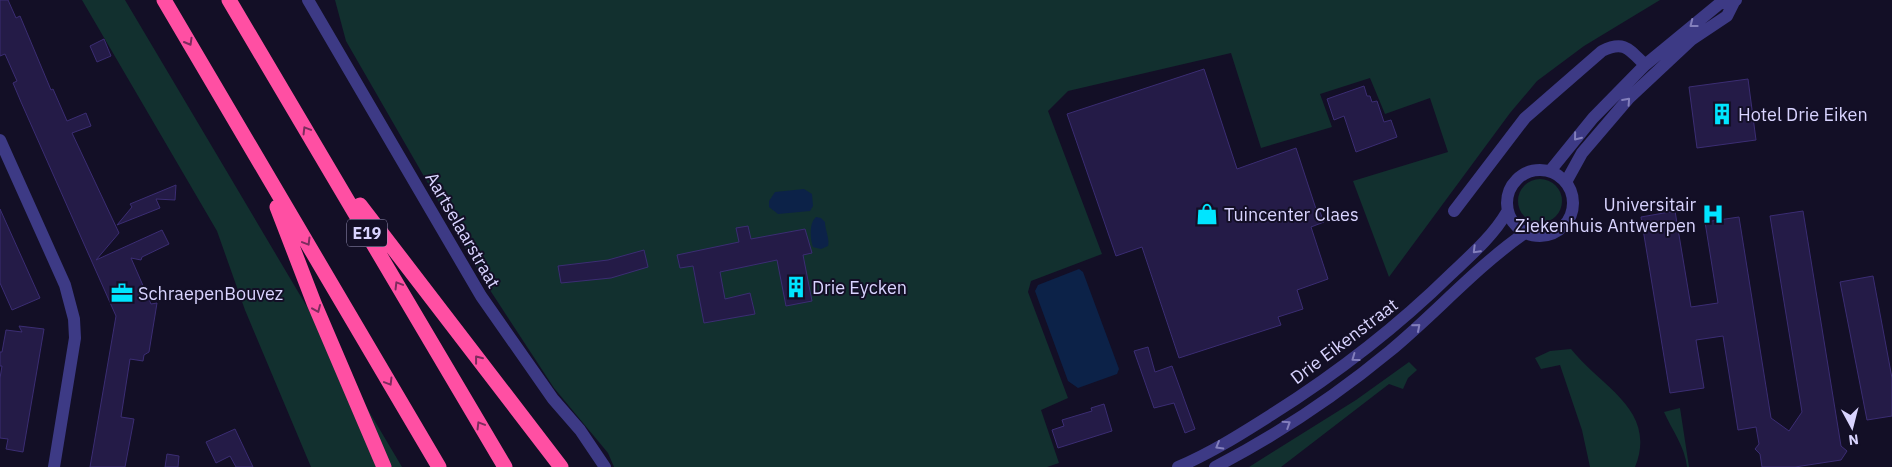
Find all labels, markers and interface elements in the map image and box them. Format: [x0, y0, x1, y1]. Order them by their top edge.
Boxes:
one-way arrow [1690, 19, 1699, 27]
one-way arrow [182, 37, 192, 46]
one-way arrow [1621, 97, 1630, 106]
building icon: Hotel Drie Eiken [1709, 101, 1735, 127]
place label: Hotel Drie Eiken [1738, 103, 1868, 126]
one-way arrow [303, 127, 313, 136]
one-way arrow [1574, 131, 1582, 140]
street label: Aartselaarstraat [420, 168, 506, 292]
place label: Universitair Ziekenhuis Antwerpen [1515, 193, 1696, 237]
shop icon: Tuincenter Claes [1194, 201, 1220, 227]
hospital icon: Universitair Ziekenhuis Antwerpen [1700, 201, 1726, 227]
place label: Tuincenter Claes [1224, 203, 1359, 226]
road number: E19 [347, 220, 387, 247]
one-way arrow [300, 237, 310, 246]
one-way arrow [1473, 244, 1482, 253]
building icon: Drie Eycken [783, 274, 809, 300]
place label: Drie Eycken [812, 276, 907, 299]
office icon: SchraepenBouvez [109, 280, 135, 306]
place label: SchraepenBouvez [138, 282, 283, 305]
one-way arrow [394, 282, 404, 291]
street label: Drie Eikenstraat [1286, 293, 1402, 389]
one-way arrow [311, 304, 321, 313]
one-way arrow [1412, 324, 1421, 333]
one-way arrow [1351, 352, 1361, 361]
one-way arrow [476, 356, 484, 365]
one-way arrow [383, 377, 393, 386]
north arrow [1827, 402, 1877, 452]
one-way arrow [1281, 420, 1290, 430]
one-way arrow [477, 421, 487, 430]
text: N [1847, 430, 1860, 449]
one-way arrow [1215, 440, 1224, 450]

